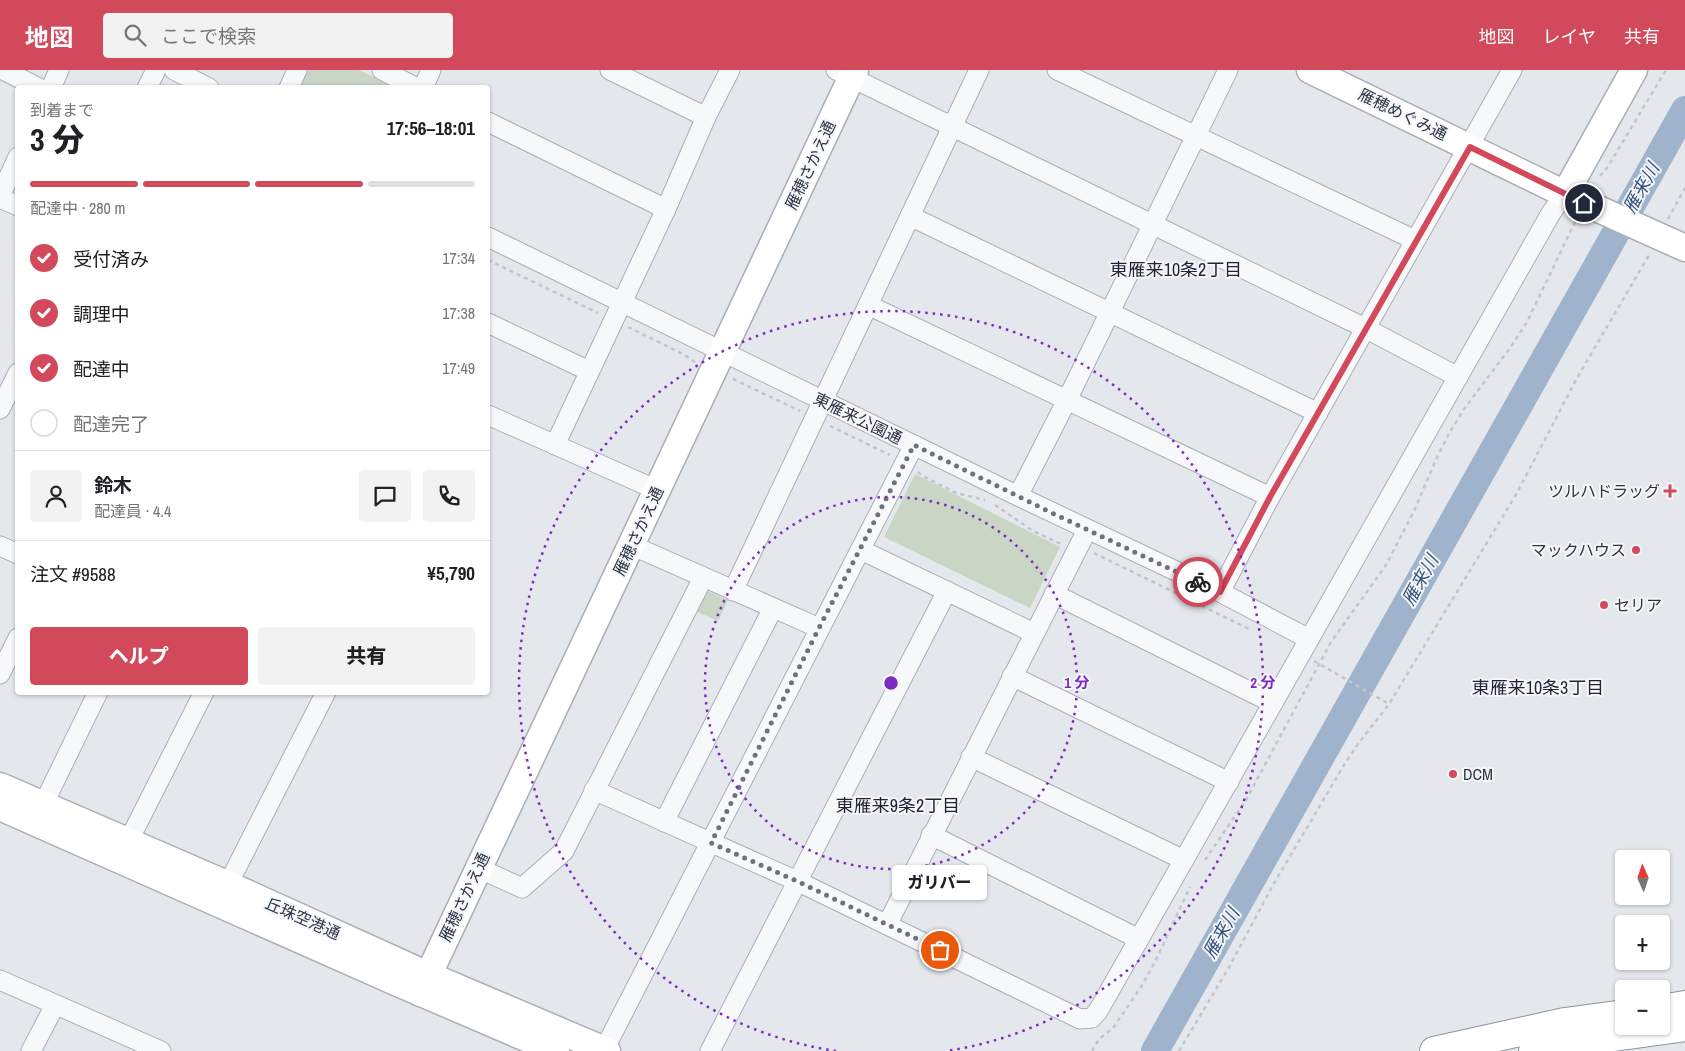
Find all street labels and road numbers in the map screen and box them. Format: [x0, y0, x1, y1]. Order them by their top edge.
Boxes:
street label: 雁穂めぐみ通 [1355, 83, 1451, 145]
street label: 雁穂さかえ通 [780, 117, 840, 213]
street label: 東雁来公園通 [810, 387, 906, 449]
street label: 雁穂さかえ通 [608, 483, 668, 579]
street label: 雁穂さかえ通 [434, 849, 494, 945]
street label: 丘珠空港通 [262, 892, 344, 944]

